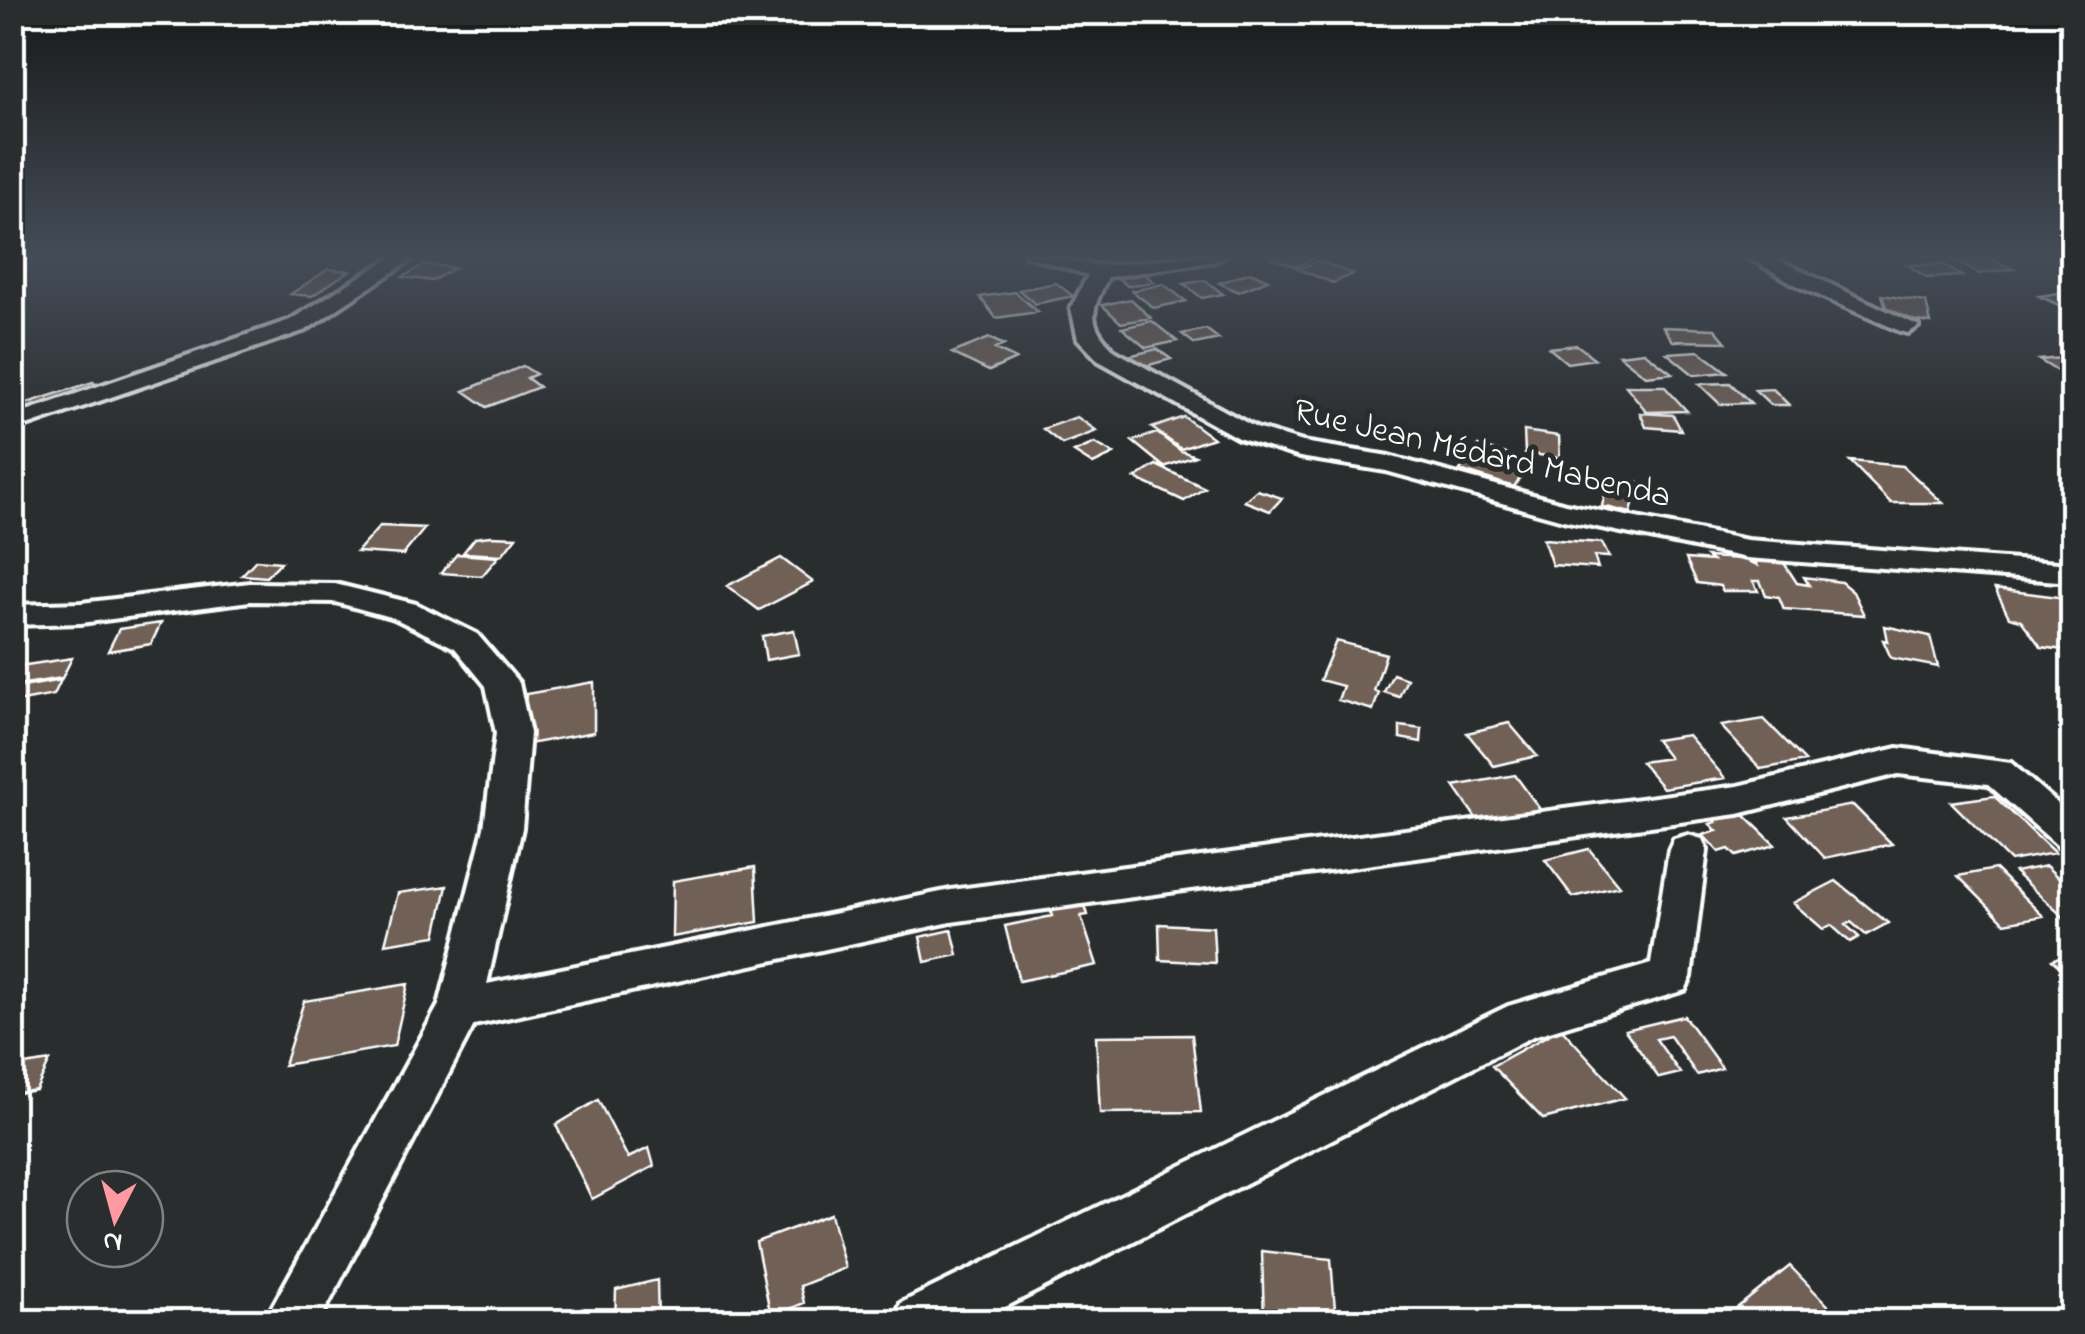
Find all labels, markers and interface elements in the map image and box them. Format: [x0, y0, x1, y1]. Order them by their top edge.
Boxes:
street label: Rue Jean Médard Mabenda [1288, 387, 1676, 523]
north arrow [65, 1169, 165, 1269]
text: N [101, 1219, 124, 1262]

